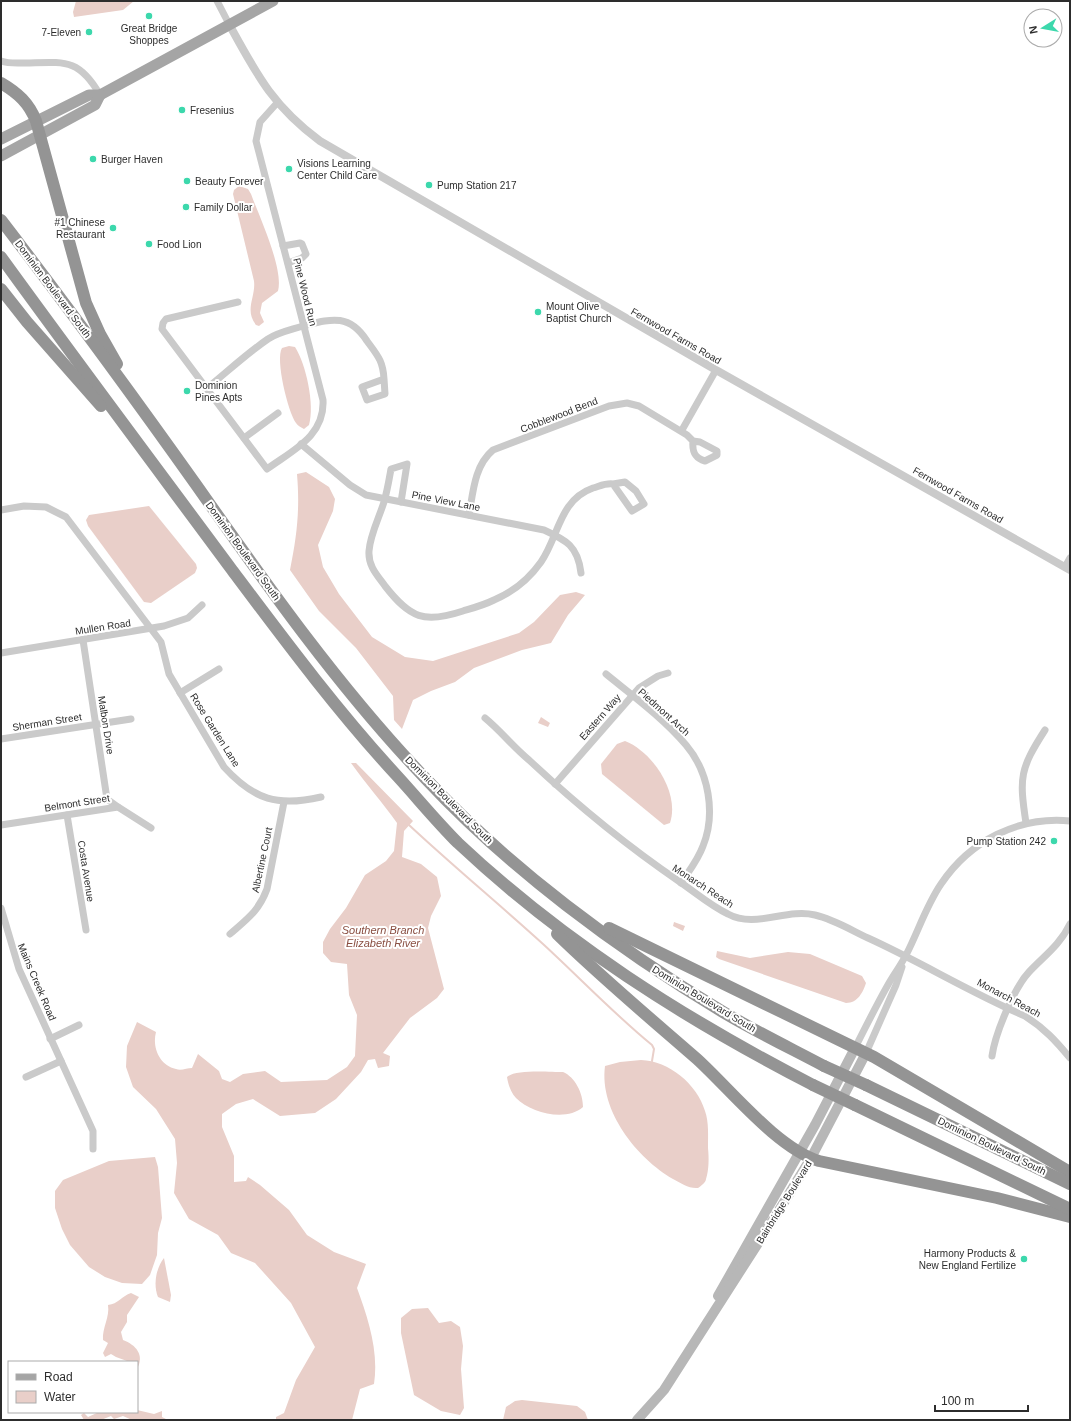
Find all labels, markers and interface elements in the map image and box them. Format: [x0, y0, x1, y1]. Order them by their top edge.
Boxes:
north arrow [1023, 8, 1063, 48]
marker: Great Bridge Shoppes [144, 11, 154, 21]
place label: Great Bridge Shoppes [121, 23, 178, 46]
text: N [1027, 25, 1040, 35]
place label: 7-Eleven [42, 27, 81, 38]
marker: 7-Eleven [84, 27, 94, 37]
marker: Fresenius [177, 105, 187, 115]
place label: Fresenius [190, 105, 234, 116]
marker: Burger Haven [88, 154, 98, 164]
place label: Burger Haven [101, 154, 163, 165]
place label: Visions Learning Center Child Care [297, 158, 377, 181]
marker: Visions Learning Center Child Care [284, 164, 294, 174]
marker: Beauty Forever [182, 176, 192, 186]
place label: Beauty Forever [195, 176, 264, 187]
marker: Pump Station 217 [424, 180, 434, 190]
place label: Pump Station 217 [437, 180, 517, 191]
marker: Family Dollar [181, 202, 191, 212]
place label: Family Dollar [194, 202, 253, 213]
place label: #1 Chinese Restaurant [54, 217, 105, 240]
marker: #1 Chinese Restaurant [108, 223, 118, 233]
street label: Dominion Boulevard South [13, 238, 93, 340]
marker: Food Lion [144, 239, 154, 249]
place label: Food Lion [157, 239, 201, 250]
street label: Pine Wood Run [291, 257, 319, 327]
place label: Mount Olive Baptist Church [546, 301, 612, 324]
street label: Fernwood Farms Road [629, 306, 723, 366]
marker: Mount Olive Baptist Church [533, 307, 543, 317]
place label: Dominion Pines Apts [195, 380, 242, 403]
marker: Dominion Pines Apts [182, 386, 192, 396]
street label: Cobblewood Bend [519, 395, 599, 435]
street label: Fernwood Farms Road [911, 465, 1005, 525]
street label: Pine View Lane [411, 489, 481, 513]
street label: Dominion Boulevard South [204, 500, 282, 602]
street label: Mullen Road [74, 617, 132, 637]
street label: Piedmont Arch [636, 686, 692, 738]
street label: Rose Garden Lane [188, 691, 242, 769]
street label: Eastern Way [577, 692, 623, 742]
street label: Malbon Drive [96, 695, 116, 755]
street label: Sherman Street [12, 711, 83, 733]
street label: Dominion Boulevard South [403, 754, 495, 846]
street label: Belmont Street [43, 792, 111, 814]
street label: Albertine Court [250, 826, 274, 894]
place label: Pump Station 242 [967, 836, 1046, 847]
marker: Pump Station 242 [1049, 836, 1059, 846]
street label: Costa Avenue [76, 839, 96, 903]
street label: Monarch Reach [670, 862, 736, 910]
water label: Southern Branch Elizabeth River [342, 924, 424, 949]
street label: Mains Creek Road [16, 942, 58, 1022]
street label: Dominion Boulevard South [650, 964, 758, 1034]
street label: Monarch Reach [975, 977, 1043, 1019]
street label: Dominion Boulevard South [936, 1115, 1048, 1177]
street label: Bainbridge Boulevard [754, 1159, 814, 1245]
place label: Harmony Products & New England Fertilize [919, 1248, 1016, 1271]
marker: Harmony Products & New England Fertilize [1019, 1254, 1029, 1264]
legend [8, 1361, 138, 1413]
text: Road [44, 1370, 73, 1384]
scale bar [935, 1387, 1028, 1413]
text: Water [44, 1390, 76, 1404]
text: 100 m [941, 1394, 974, 1408]

